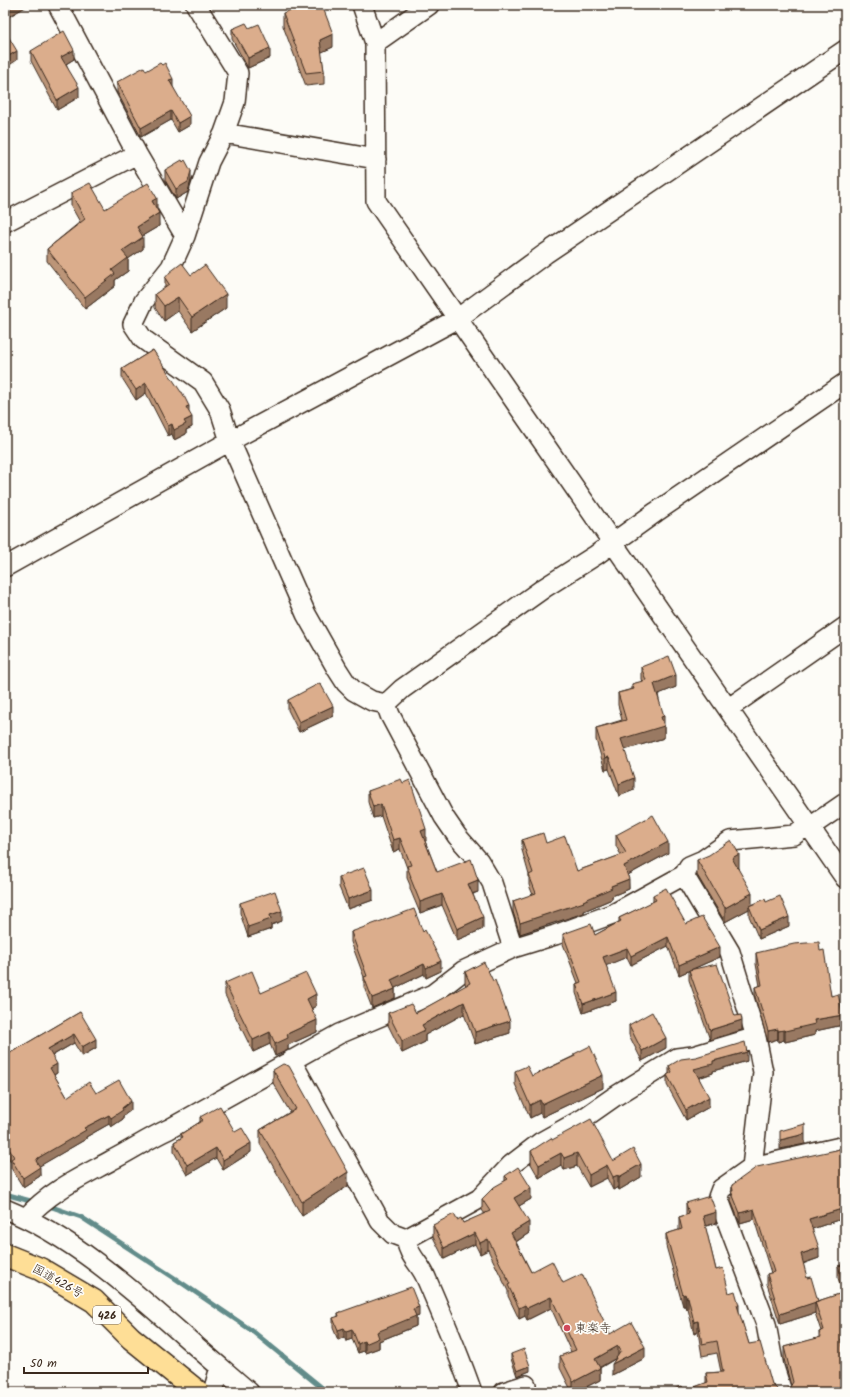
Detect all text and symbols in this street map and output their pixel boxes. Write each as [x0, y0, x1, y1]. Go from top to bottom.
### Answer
street label: 国道426号 [29, 1259, 87, 1303]
road number: 426 [93, 1306, 121, 1324]
place label: 東楽寺 [575, 1319, 611, 1338]
marker: 東楽寺 [562, 1323, 572, 1333]
scale bar [24, 1349, 148, 1375]
text: 50 m [30, 1354, 57, 1373]

